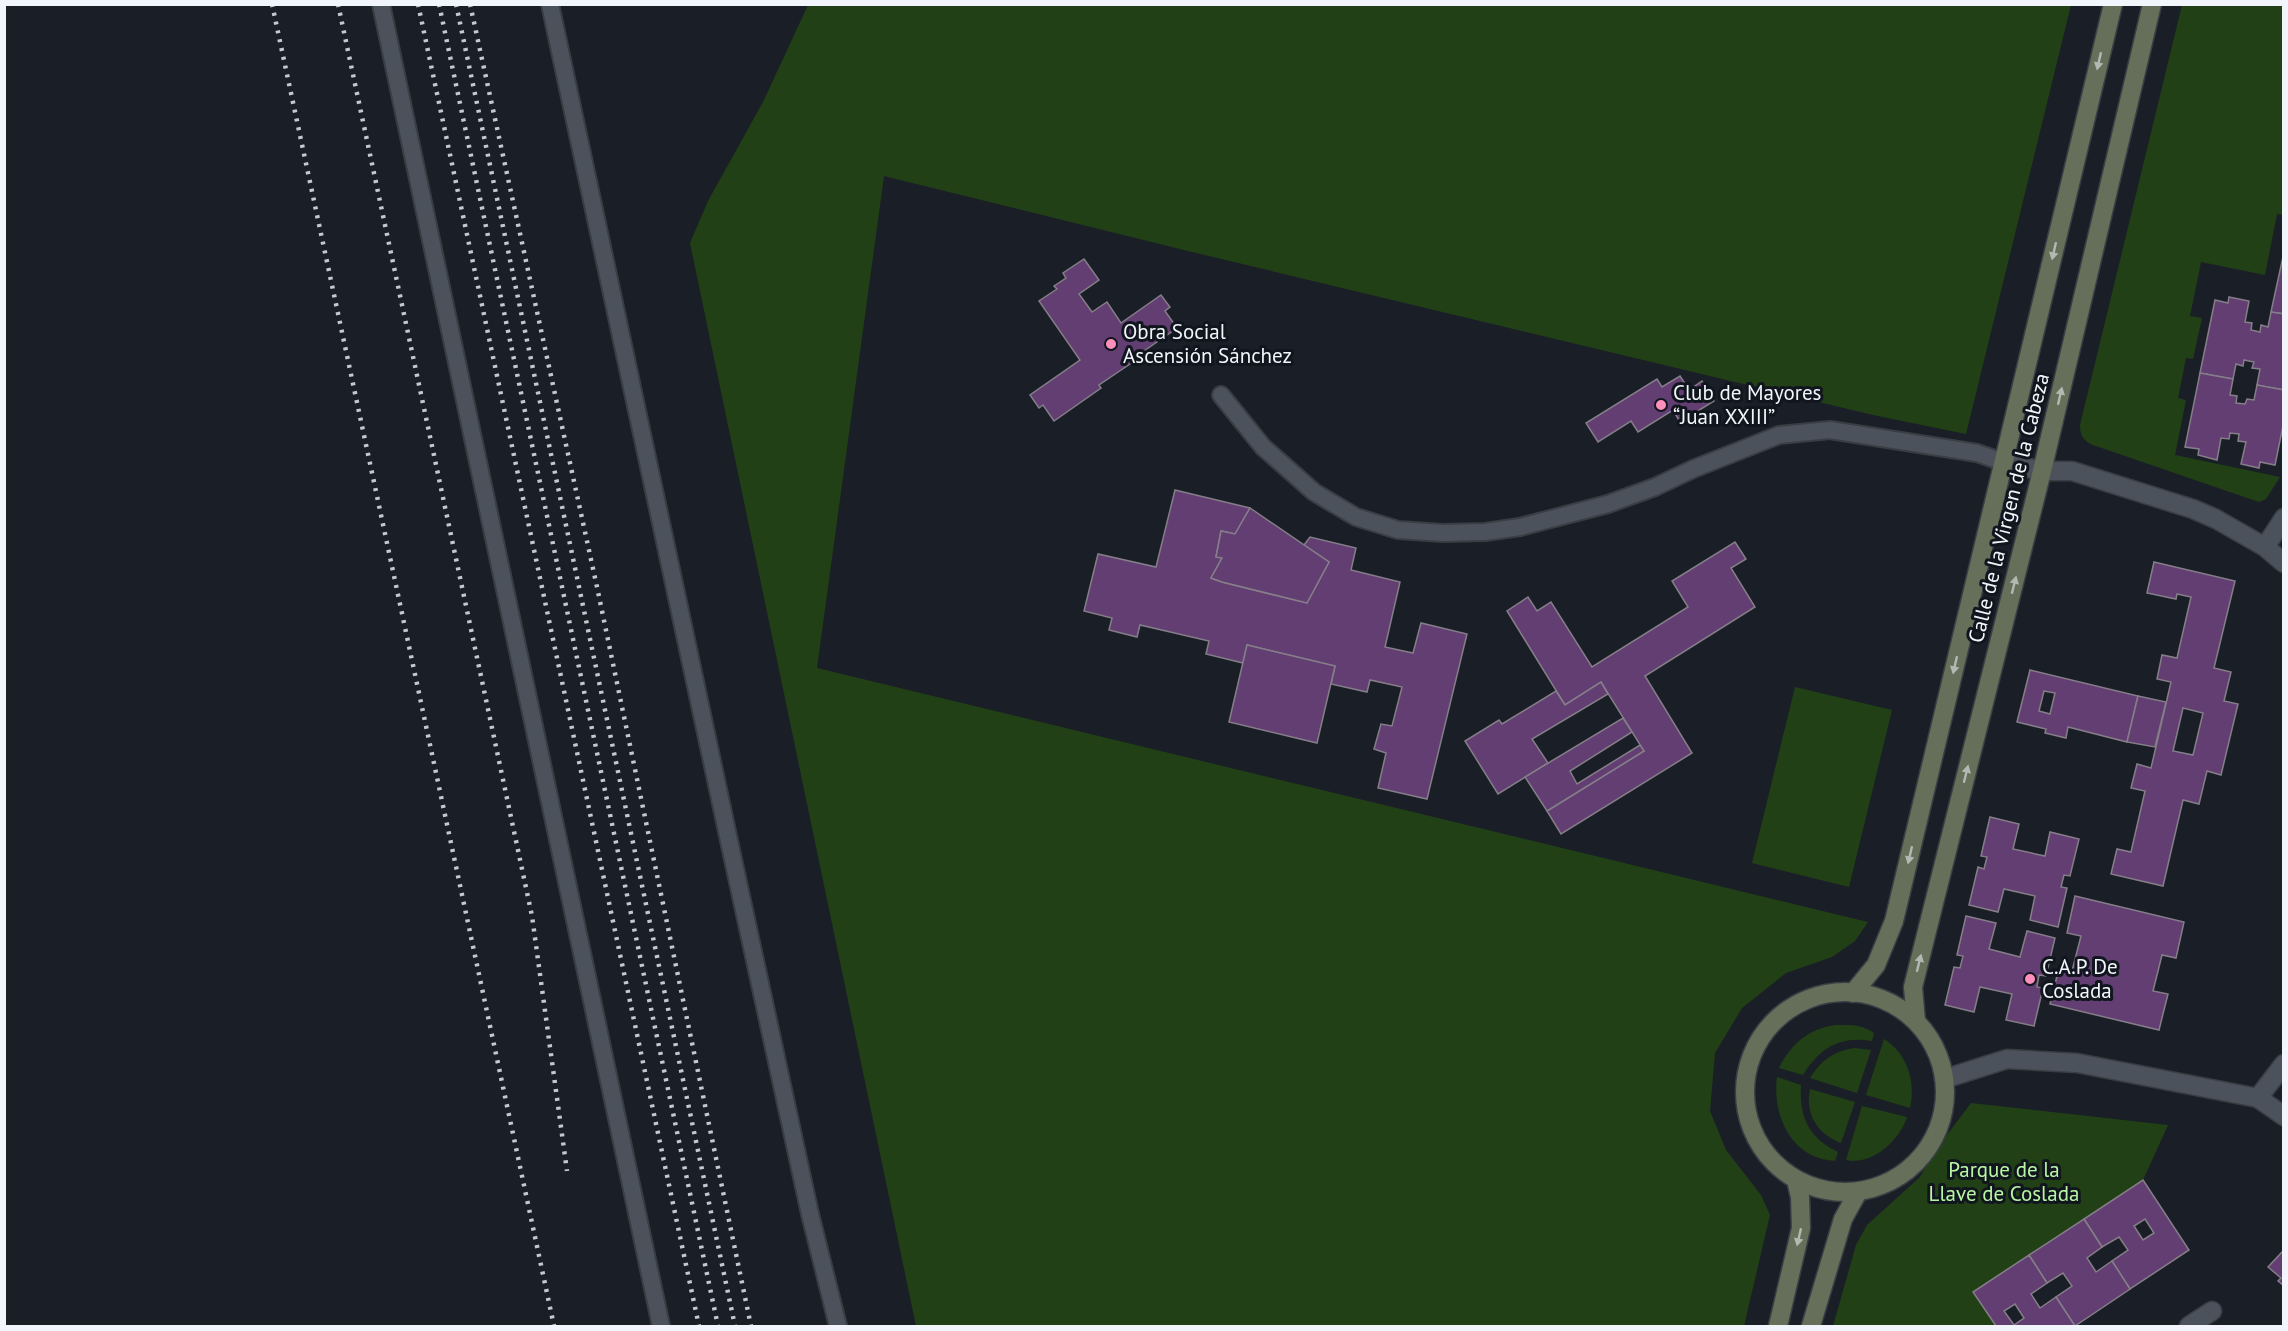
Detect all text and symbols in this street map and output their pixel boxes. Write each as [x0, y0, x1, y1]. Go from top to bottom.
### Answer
one-way arrow [2094, 52, 2104, 71]
one-way arrow [2049, 242, 2058, 261]
place label: Obra Social Ascensión Sánchez [1123, 318, 1292, 369]
marker: Obra Social Ascensión Sánchez [1104, 337, 1118, 351]
street label: Calle de la Virgen de la Cabeza [1962, 370, 2055, 645]
place label: Club de Mayores “Juan XXIII” [1673, 379, 1821, 430]
one-way arrow [2056, 386, 2065, 405]
marker: Club de Mayores “Juan XXIII” [1654, 398, 1668, 412]
one-way arrow [2009, 576, 2019, 594]
one-way arrow [1950, 656, 1960, 675]
one-way arrow [1962, 765, 1972, 783]
one-way arrow [1904, 846, 1914, 864]
place label: C.A.P. De Coslada [2042, 953, 2118, 1004]
one-way arrow [1914, 954, 1924, 972]
marker: C.A.P. De Coslada [2023, 972, 2037, 986]
park label: Parque de la Llave de Coslada [1929, 1156, 2079, 1207]
one-way arrow [1793, 1228, 1803, 1247]

